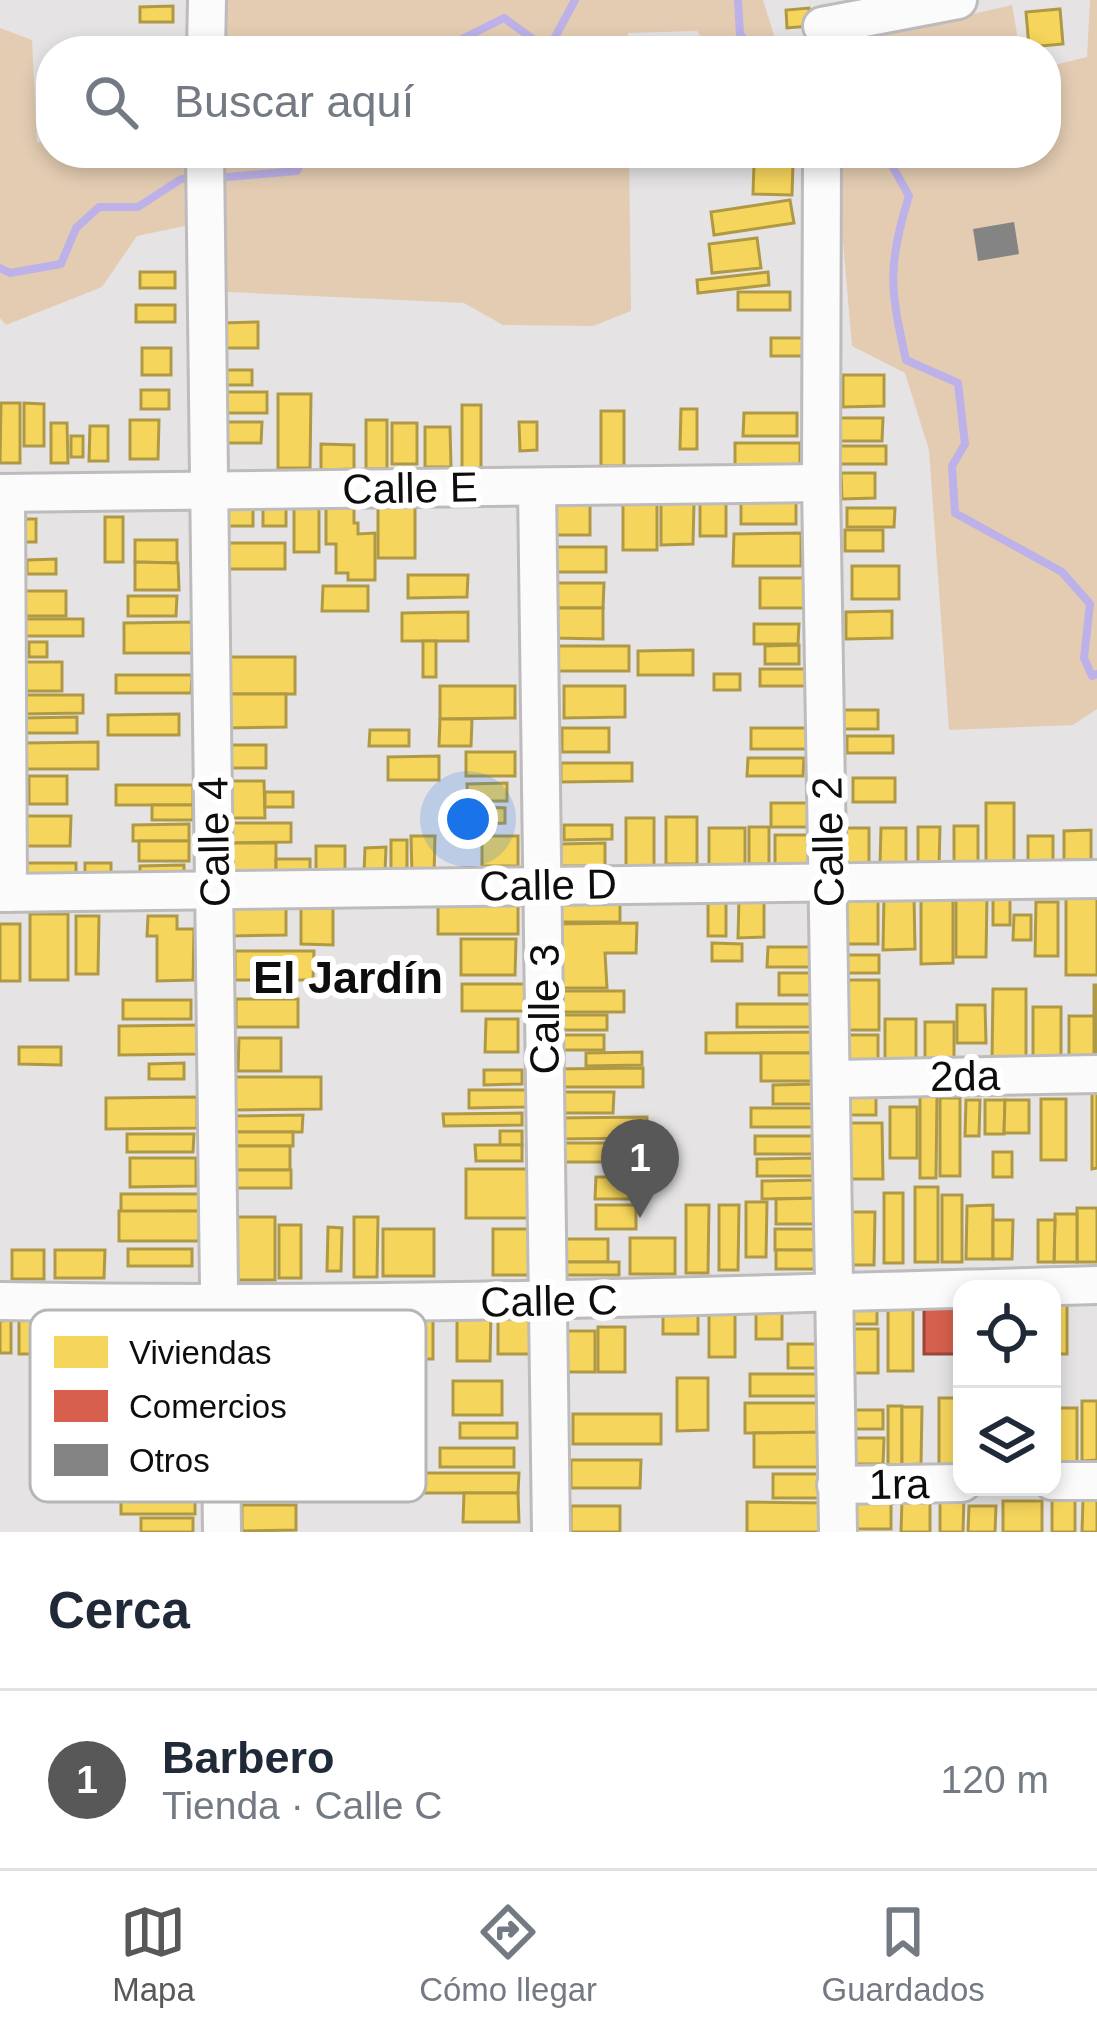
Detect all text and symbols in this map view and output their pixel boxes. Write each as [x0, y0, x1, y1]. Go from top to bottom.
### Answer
search box [36, 36, 1061, 168]
icon: search [78, 69, 144, 135]
text: Buscar aquí [174, 76, 414, 127]
street label: Calle E [342, 463, 478, 513]
street label: Calle 4 [189, 776, 239, 908]
street label: Calle 2 [803, 776, 853, 908]
your location [438, 789, 498, 849]
street label: Calle D [479, 860, 617, 910]
street label: Calle 3 [521, 944, 568, 1074]
district label: El Jardín [253, 952, 443, 1003]
street label: 2da [930, 1052, 1001, 1100]
pin: 1 [601, 1119, 679, 1218]
street label: Calle C [480, 1276, 618, 1326]
map controls [953, 1280, 1061, 1496]
button: locate [953, 1280, 1061, 1388]
legend [30, 1310, 426, 1502]
text: Viviendas [129, 1334, 272, 1371]
text: Comercios [129, 1388, 287, 1425]
button: layers [953, 1388, 1061, 1496]
text: Otros [129, 1442, 210, 1479]
street label: 1ra [868, 1460, 930, 1508]
text: Cerca [48, 1582, 190, 1639]
text: Barbero [162, 1732, 335, 1783]
text: 1 [76, 1758, 98, 1801]
text: 120 m [941, 1758, 1049, 1801]
text: Tienda · Calle C [162, 1784, 442, 1827]
tab: Mapa [112, 1899, 195, 2009]
tab: Cómo llegar [419, 1899, 597, 2009]
tab: Guardados [822, 1899, 985, 2009]

